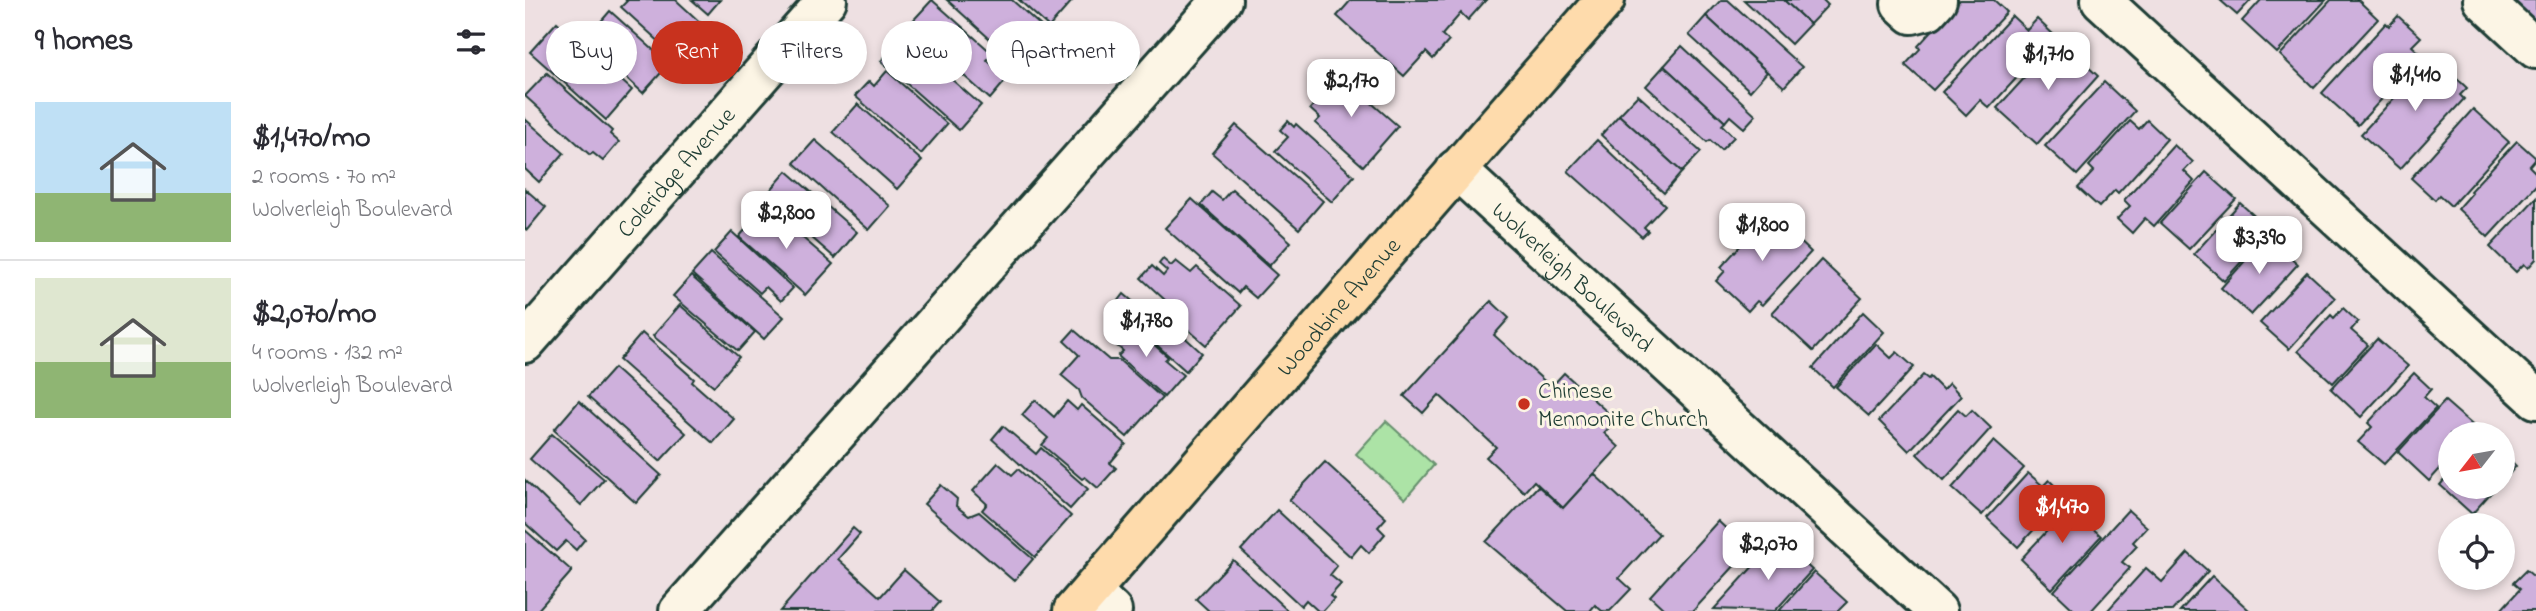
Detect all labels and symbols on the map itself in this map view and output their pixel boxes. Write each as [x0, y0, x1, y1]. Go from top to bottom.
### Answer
pin: $1,710 [1991, 32, 2105, 92]
pin: $1,410 [2358, 54, 2472, 113]
pin: $2,170 [1294, 60, 1408, 119]
street label: Coleridge Avenue [610, 100, 745, 247]
pin: $2,800 [729, 191, 843, 251]
street label: Wolverleigh Boulevard [1482, 195, 1661, 362]
pin: $1,800 [1705, 204, 1819, 263]
pin: $3,390 [2202, 216, 2316, 276]
street label: Woodbine Avenue [1270, 230, 1411, 385]
pin: $1,780 [1089, 300, 1203, 359]
place label: Chinese Mennonite Church [1538, 375, 1708, 438]
marker: Chinese Mennonite Church [1516, 396, 1532, 412]
north arrow [2438, 422, 2515, 499]
pin: $1,470 [2005, 486, 2119, 545]
pin: $2,070 [1711, 522, 1825, 582]

